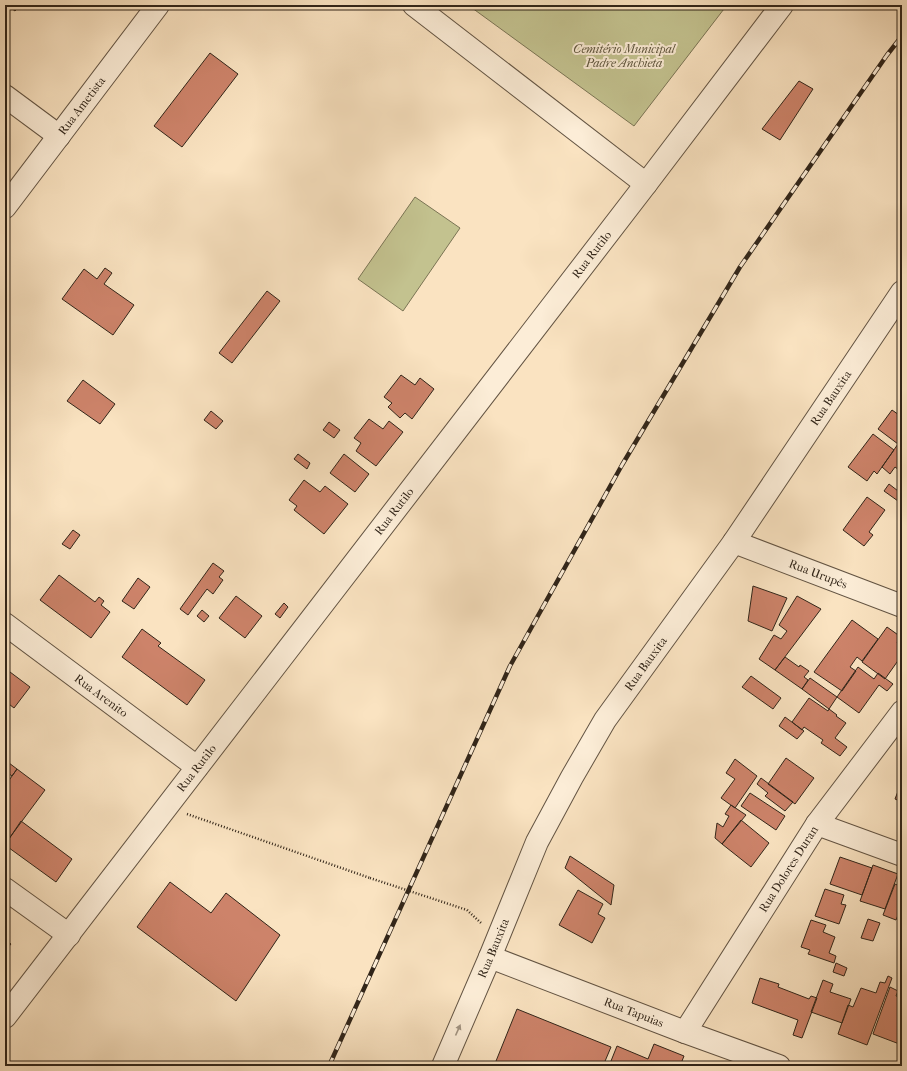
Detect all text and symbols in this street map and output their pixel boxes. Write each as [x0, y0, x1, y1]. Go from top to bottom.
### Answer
park label: Cemitério Municipal Padre Anchieta [573, 42, 677, 70]
street label: Rua Ametista [55, 74, 108, 138]
street label: Rua Rutilo [569, 228, 614, 281]
street label: Rua Bauxita [807, 367, 854, 428]
street label: Rua Rutilo [371, 485, 417, 538]
street label: Rua Urupês [787, 557, 850, 592]
street label: Rua Bauxita [622, 634, 670, 694]
street label: Rua Arenito [72, 671, 131, 720]
street label: Rua Rutilo [174, 742, 219, 795]
street label: Rua Dolores Duran [756, 823, 821, 915]
street label: Rua Bauxita [475, 916, 512, 980]
street label: Rua Tapuias [602, 994, 666, 1030]
one-way arrow [455, 1025, 461, 1036]

